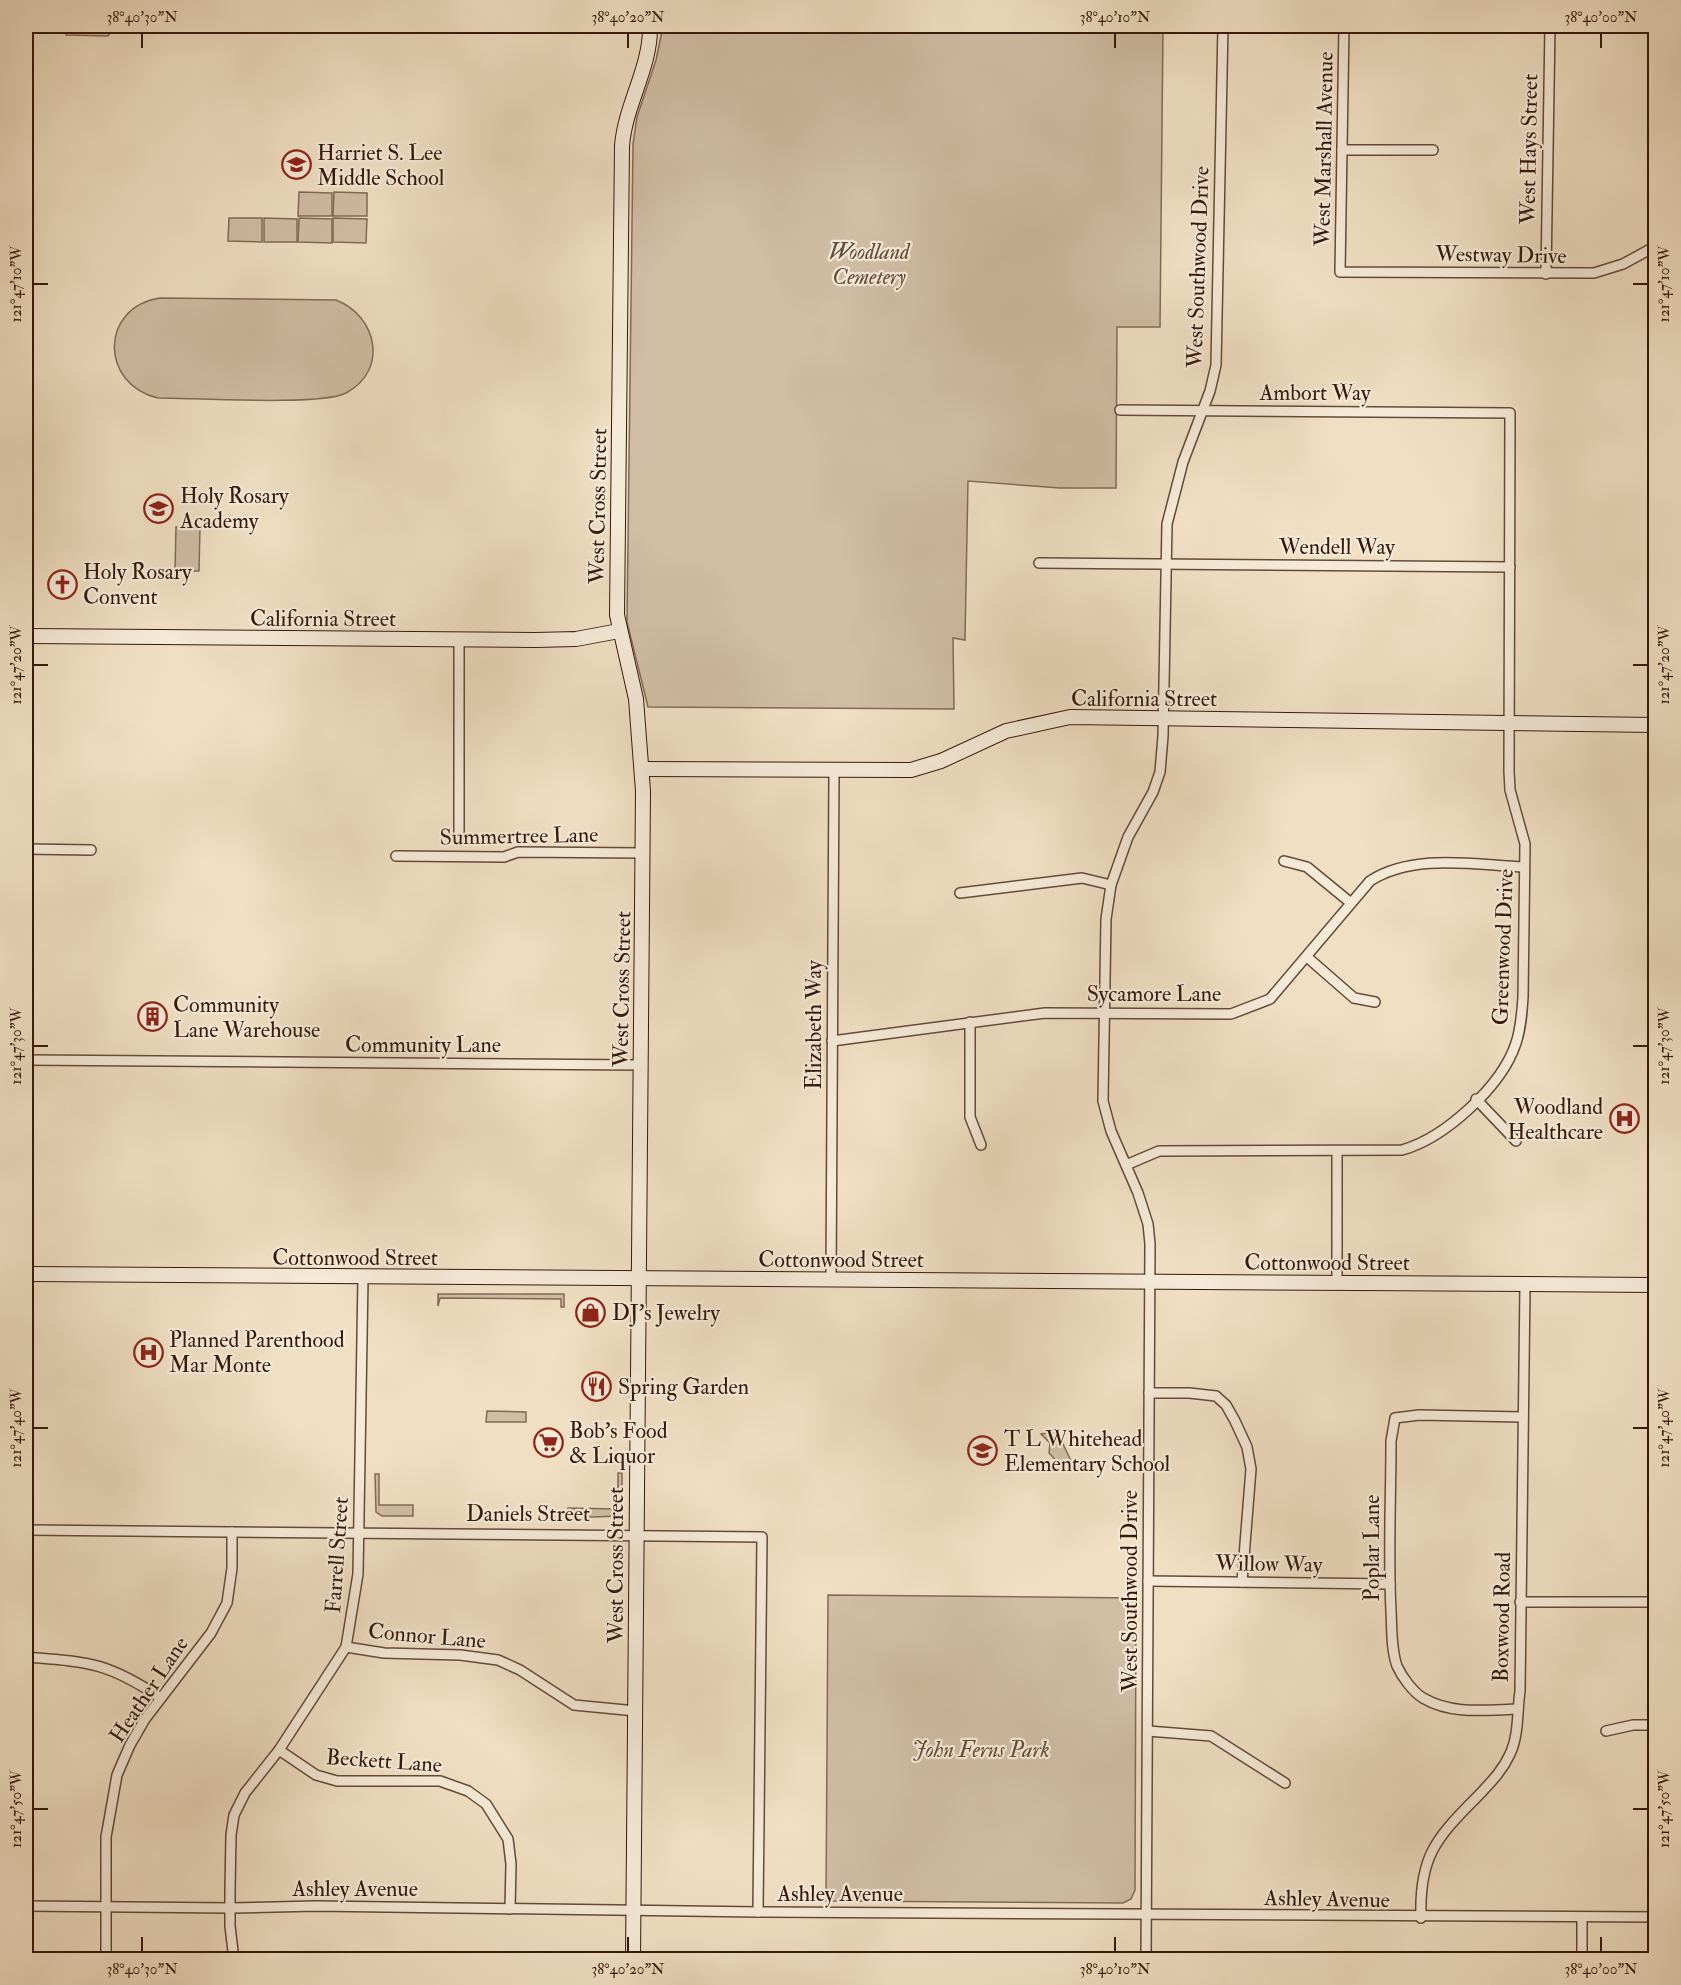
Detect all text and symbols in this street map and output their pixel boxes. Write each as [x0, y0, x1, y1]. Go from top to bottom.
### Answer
text: 38°40'30"N [106, 8, 178, 27]
text: 38°40'20"N [592, 8, 665, 27]
text: 38°40'10"N [1080, 8, 1151, 27]
text: 38°40'00"N [1564, 8, 1638, 27]
street label: West Marshall Avenue [1308, 51, 1340, 248]
street label: West Hays Street [1514, 73, 1544, 226]
place label: Harriet S. Lee Middle School [317, 139, 445, 192]
school or university icon: Harriet S. Lee Middle School [280, 149, 312, 181]
street label: West Southwood Drive [1180, 166, 1216, 369]
park label: Woodland Cemetery [829, 238, 911, 291]
street label: Westway Drive [1434, 240, 1567, 270]
text: 121°47'10"W [7, 245, 26, 322]
text: 121°47'10"W [1655, 245, 1674, 322]
street label: Ambort Way [1258, 379, 1371, 407]
street label: West Cross Street [583, 428, 613, 585]
place label: Holy Rosary Academy [179, 482, 289, 535]
school or university icon: Holy Rosary Academy [143, 492, 175, 524]
street label: Wendell Way [1278, 533, 1395, 561]
place label: Holy Rosary Convent [83, 558, 192, 611]
church icon: Holy Rosary Convent [46, 568, 78, 600]
street label: California Street [250, 605, 396, 633]
text: 121°47'20"W [7, 625, 26, 705]
text: 121°47'20"W [1655, 625, 1674, 705]
street label: California Street [1071, 685, 1217, 713]
street label: Summertree Lane [439, 821, 599, 851]
street label: Greenwood Drive [1486, 868, 1520, 1026]
street label: West Cross Street [607, 911, 637, 1068]
street label: Elizabeth Way [800, 960, 828, 1090]
street label: Sycamore Lane [1087, 980, 1221, 1008]
place label: Community Lane Warehouse [173, 991, 320, 1044]
building icon: Community Lane Warehouse [136, 1001, 168, 1033]
text: 121°47'30"W [7, 1007, 26, 1085]
text: 121°47'30"W [1655, 1007, 1674, 1085]
street label: Community Lane [345, 1031, 501, 1059]
place label: Woodland Healthcare [1508, 1093, 1603, 1146]
hospital icon: Woodland Healthcare [1608, 1103, 1640, 1135]
street label: Cottonwood Street [272, 1244, 438, 1272]
street label: Cottonwood Street [758, 1246, 924, 1274]
street label: Cottonwood Street [1244, 1249, 1410, 1277]
shop icon: DJ's Jewelry [575, 1296, 607, 1328]
place label: DJ's Jewelry [612, 1299, 720, 1327]
place label: Planned Parenthood Mar Monte [169, 1326, 345, 1379]
hospital icon: Planned Parenthood Mar Monte [132, 1336, 164, 1368]
restaurant icon: Spring Garden [581, 1370, 613, 1402]
place label: Spring Garden [618, 1373, 749, 1402]
text: 121°47'40"W [7, 1387, 26, 1468]
text: 121°47'40"W [1655, 1387, 1674, 1468]
place label: Bob's Food & Liquor [569, 1417, 668, 1470]
place label: T L Whitehead Elementary School [1004, 1425, 1170, 1478]
supermarket icon: Bob's Food & Liquor [532, 1427, 564, 1459]
school or university icon: T L Whitehead Elementary School [967, 1435, 999, 1467]
street label: West Cross Street [602, 1487, 630, 1644]
street label: West Southwood Drive [1116, 1490, 1144, 1693]
street label: Poplar Lane [1358, 1495, 1387, 1601]
street label: Farrell Street [319, 1496, 355, 1614]
street label: Daniels Street [466, 1500, 590, 1528]
street label: Willow Way [1214, 1549, 1323, 1579]
street label: Boxwood Road [1487, 1551, 1517, 1683]
street label: Connor Lane [367, 1617, 487, 1655]
street label: Heather Lane [103, 1631, 195, 1748]
park label: John Ferns Park [912, 1736, 1050, 1764]
street label: Beckett Lane [325, 1743, 443, 1779]
text: 121°47'50"W [7, 1769, 26, 1848]
text: 121°47'50"W [1655, 1769, 1674, 1848]
street label: Ashley Avenue [291, 1875, 418, 1903]
street label: Ashley Avenue [776, 1880, 903, 1908]
street label: Ashley Avenue [1263, 1884, 1390, 1914]
text: 38°40'30"N [106, 1960, 178, 1979]
text: 38°40'20"N [592, 1960, 665, 1979]
text: 38°40'10"N [1080, 1960, 1151, 1979]
text: 38°40'00"N [1564, 1960, 1638, 1979]

